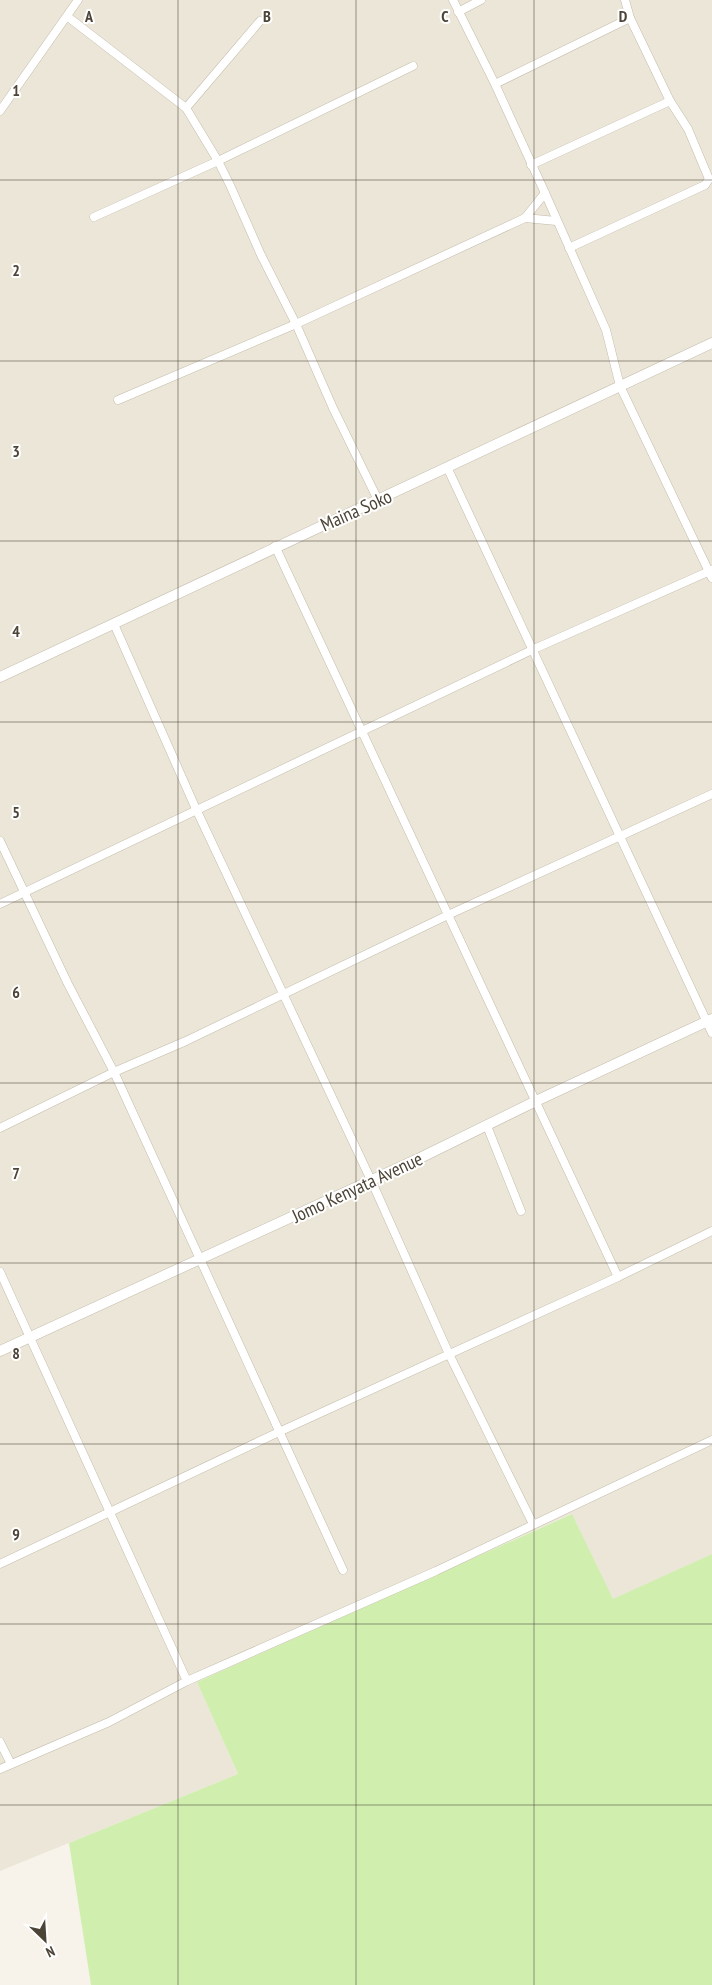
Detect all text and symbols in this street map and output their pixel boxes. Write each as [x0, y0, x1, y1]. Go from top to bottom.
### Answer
text: A [84, 6, 94, 26]
text: B [263, 6, 271, 26]
text: C [441, 6, 449, 26]
text: D [619, 6, 628, 26]
text: 1 [12, 80, 20, 100]
text: 2 [12, 260, 20, 280]
text: 3 [12, 441, 20, 461]
street label: Maina Soko [317, 484, 395, 536]
text: 4 [12, 621, 20, 641]
text: 5 [12, 802, 20, 822]
text: 6 [12, 982, 20, 1002]
street label: Jomo Kenyata Avenue [287, 1146, 426, 1228]
text: 7 [12, 1163, 20, 1183]
text: 8 [12, 1343, 20, 1363]
text: 9 [12, 1524, 20, 1544]
north arrow [20, 1915, 70, 1965]
text: N [43, 1942, 58, 1962]

